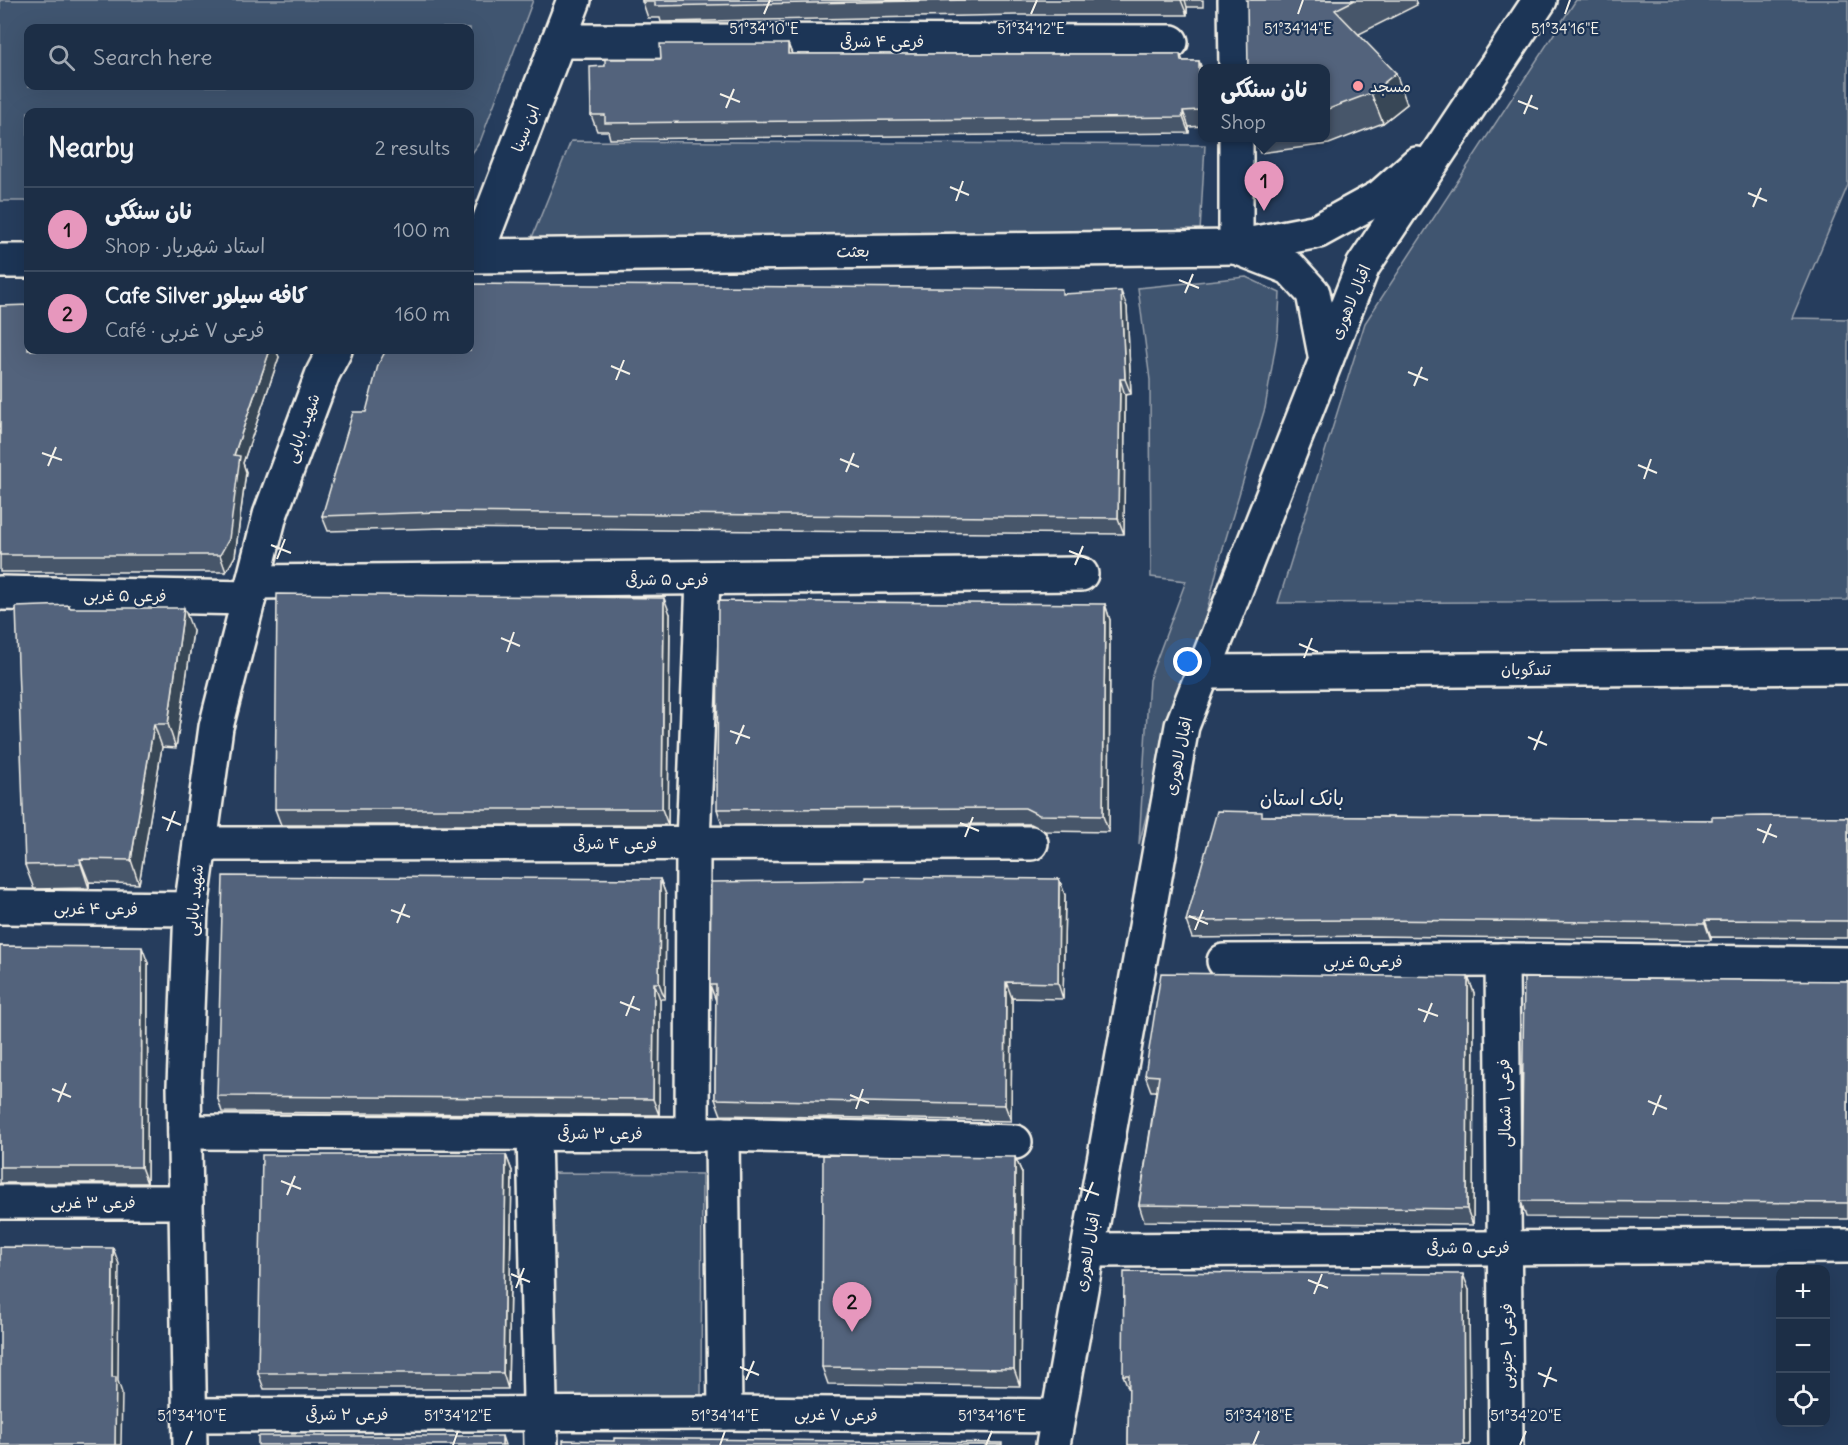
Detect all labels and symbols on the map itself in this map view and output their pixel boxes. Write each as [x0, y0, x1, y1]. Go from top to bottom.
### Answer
text: 51°34'10"E [729, 19, 799, 38]
text: 51°34'12"E [997, 19, 1065, 38]
text: 51°34'14"E [1264, 19, 1332, 38]
text: 51°34'16"E [1531, 19, 1599, 38]
street label: فرعی ۴ شرقی [840, 31, 924, 52]
place label: مسجد [1370, 76, 1411, 96]
marker: مسجد [1351, 79, 1365, 93]
street label: ابن سینا [507, 101, 543, 155]
pin: 1 [1244, 162, 1284, 211]
street label: بعثت [836, 241, 870, 261]
street label: اقبال لاهوری [1325, 261, 1376, 343]
street label: شهید بابایی [280, 391, 325, 466]
street label: فرعی ۵ شرقی [625, 569, 709, 590]
street label: فرعی ۵ غربی [83, 584, 167, 607]
your location [1173, 647, 1202, 676]
street label: تندگویان [1501, 659, 1551, 680]
street label: اقبال لاهوری [1160, 715, 1197, 797]
district label: بانک استان [1260, 785, 1344, 810]
street label: فرعی ۴ شرقی [573, 833, 657, 854]
street label: شهید بابایی [181, 863, 208, 937]
street label: فرعی ۴ غربی [54, 897, 138, 920]
street label: فرعی۵ غربی [1323, 951, 1403, 972]
street label: فرعی ۱ شمالی [1493, 1058, 1516, 1148]
street label: فرعی ۳ شرقی [557, 1123, 643, 1144]
street label: فرعی ۳ غربی [50, 1192, 136, 1213]
street label: اقبال لاهوری [1070, 1211, 1105, 1293]
street label: فرعی ۵ شرقی [1426, 1237, 1510, 1258]
pin: 2 [832, 1282, 872, 1332]
street label: فرعی ۱ جنوبی [1496, 1303, 1517, 1389]
street label: فرعی ۷ غربی [794, 1403, 878, 1426]
street label: فرعی ۲ شرقی [306, 1404, 388, 1425]
text: 51°34'10"E [157, 1406, 227, 1425]
text: 51°34'12"E [424, 1406, 492, 1425]
text: 51°34'14"E [691, 1406, 759, 1425]
text: 51°34'16"E [958, 1406, 1026, 1425]
text: 51°34'18"E [1225, 1406, 1293, 1425]
text: 51°34'20"E [1490, 1406, 1562, 1425]

